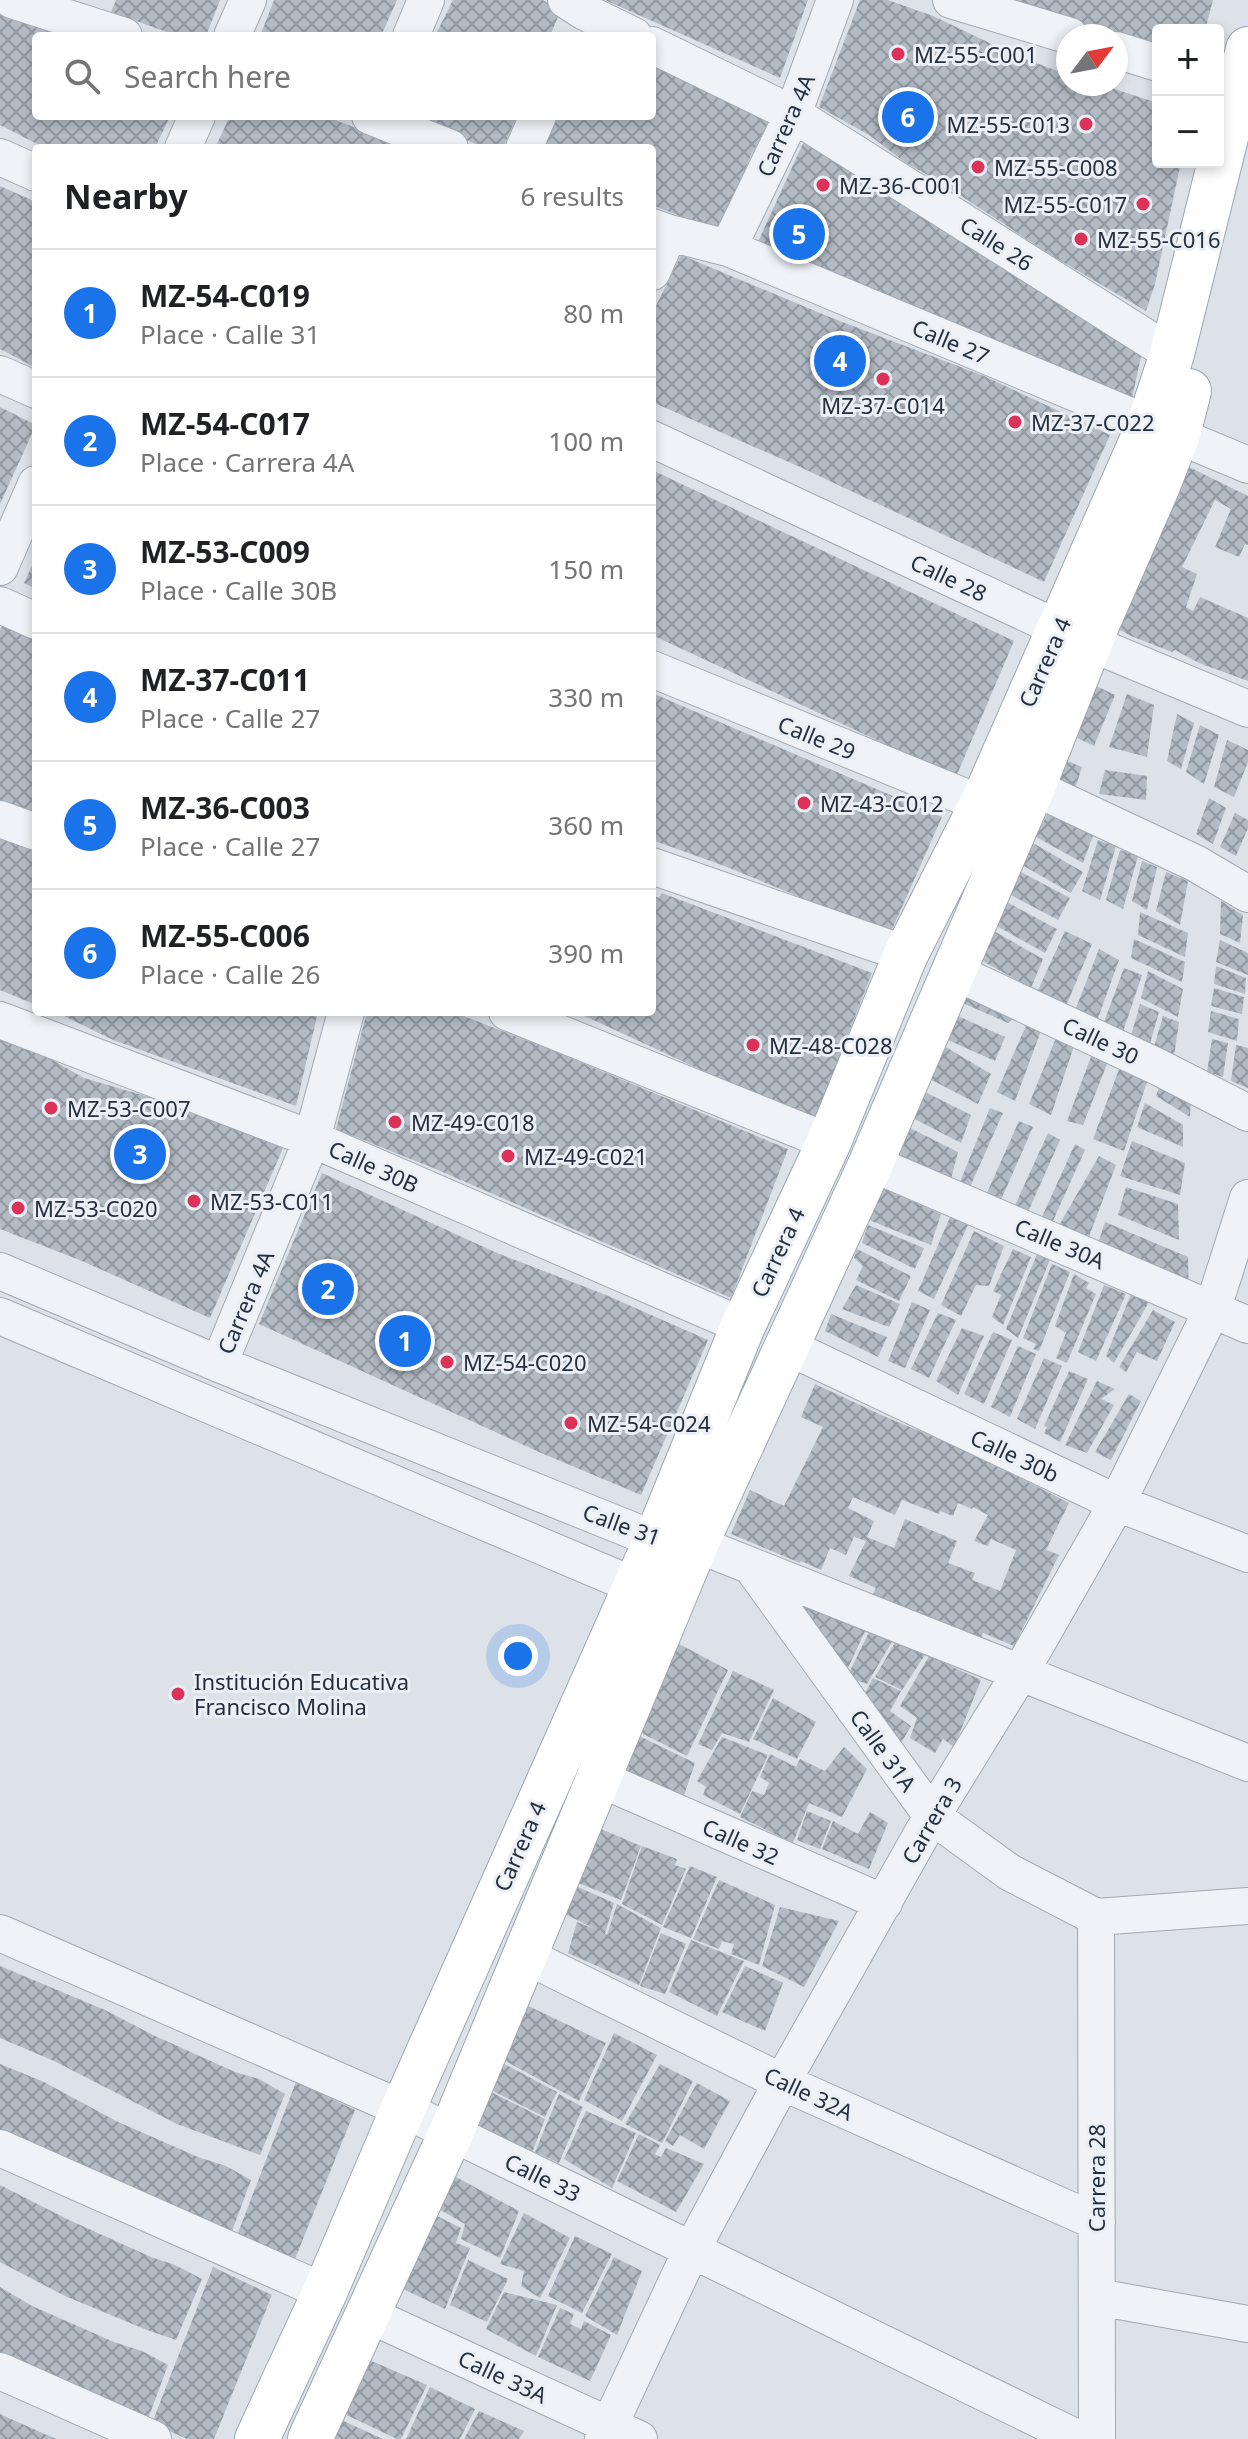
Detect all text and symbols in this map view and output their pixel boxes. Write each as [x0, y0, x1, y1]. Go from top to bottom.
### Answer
north arrow [1056, 24, 1128, 96]
map controls [1152, 24, 1224, 168]
button: + [1152, 24, 1224, 96]
search box [32, 32, 656, 120]
place label: MZ-55-C001 [914, 39, 1038, 69]
marker: MZ-55-C001 [889, 45, 907, 63]
icon: search [60, 54, 104, 98]
text: Search here [124, 56, 291, 97]
street label: Carrera 4A [749, 68, 821, 181]
pin: 6 [882, 87, 934, 147]
button: − [1152, 96, 1224, 168]
place label: MZ-55-C013 [946, 109, 1070, 139]
marker: MZ-55-C013 [1077, 115, 1095, 133]
place label: MZ-55-C008 [994, 152, 1118, 182]
marker: MZ-55-C008 [969, 158, 987, 176]
place label: MZ-36-C001 [839, 170, 963, 200]
text: Nearby [64, 173, 188, 219]
marker: MZ-36-C001 [814, 176, 832, 194]
text: 6 results [520, 178, 624, 214]
place label: MZ-55-C017 [1003, 189, 1127, 219]
marker: MZ-55-C017 [1134, 195, 1152, 213]
pin: 5 [773, 204, 825, 264]
street label: Calle 26 [955, 209, 1039, 277]
place label: MZ-55-C016 [1097, 224, 1221, 254]
marker: MZ-55-C016 [1072, 230, 1090, 248]
text: MZ-54-C019 [140, 275, 310, 316]
text: 1 [83, 295, 97, 331]
text: 80 m [563, 295, 624, 331]
street label: Calle 27 [908, 311, 994, 371]
text: Place · Calle 31 [140, 316, 320, 352]
pin: 4 [814, 331, 866, 391]
marker: MZ-37-C014 [874, 370, 892, 388]
place label: MZ-37-C014 [821, 390, 945, 420]
text: MZ-54-C017 [140, 403, 310, 444]
place label: MZ-37-C022 [1031, 407, 1155, 437]
marker: MZ-37-C022 [1006, 413, 1024, 431]
text: 2 [83, 423, 97, 459]
text: 100 m [548, 423, 624, 459]
text: Place · Carrera 4A [140, 444, 354, 480]
text: MZ-53-C009 [140, 531, 310, 572]
street label: Calle 28 [906, 546, 992, 608]
text: 3 [83, 551, 97, 587]
text: 150 m [548, 551, 624, 587]
text: Place · Calle 30B [140, 572, 337, 608]
street label: Carrera 4 [1011, 612, 1077, 712]
text: MZ-37-C011 [140, 659, 310, 700]
text: 4 [83, 679, 97, 715]
text: 330 m [548, 679, 624, 715]
text: Place · Calle 27 [140, 700, 320, 736]
street label: Calle 29 [774, 708, 860, 766]
text: MZ-36-C003 [140, 787, 310, 828]
place label: MZ-43-C012 [820, 788, 944, 818]
marker: MZ-43-C012 [795, 794, 813, 812]
text: 5 [83, 807, 97, 843]
text: 360 m [548, 807, 624, 843]
text: Place · Calle 27 [140, 828, 320, 864]
text: MZ-55-C006 [140, 915, 310, 956]
text: 6 [83, 935, 97, 971]
text: 390 m [548, 935, 624, 971]
text: Place · Calle 26 [140, 956, 320, 992]
street label: Calle 30 [1058, 1009, 1144, 1071]
place label: MZ-48-C028 [769, 1030, 893, 1060]
marker: MZ-48-C028 [744, 1036, 762, 1054]
place label: MZ-53-C007 [67, 1093, 191, 1123]
marker: MZ-53-C007 [42, 1099, 60, 1117]
place label: MZ-49-C018 [411, 1107, 535, 1137]
marker: MZ-49-C018 [386, 1113, 404, 1131]
pin: 3 [114, 1124, 166, 1184]
street label: Calle 30B [324, 1133, 424, 1199]
place label: MZ-49-C021 [524, 1141, 648, 1171]
marker: MZ-49-C021 [499, 1147, 517, 1165]
place label: MZ-53-C011 [210, 1186, 334, 1216]
marker: MZ-53-C011 [185, 1192, 203, 1210]
place label: MZ-53-C020 [34, 1193, 158, 1223]
marker: MZ-53-C020 [9, 1199, 27, 1217]
street label: Carrera 4 [743, 1202, 811, 1302]
street label: Calle 30A [1010, 1211, 1110, 1276]
street label: Carrera 4A [210, 1245, 281, 1358]
pin: 2 [302, 1259, 354, 1319]
pin: 1 [379, 1311, 431, 1371]
place label: MZ-54-C020 [463, 1347, 587, 1377]
marker: MZ-54-C020 [438, 1353, 456, 1371]
place label: MZ-54-C024 [587, 1408, 711, 1438]
marker: MZ-54-C024 [562, 1414, 580, 1432]
street label: Calle 30b [966, 1421, 1064, 1489]
street label: Calle 31 [579, 1496, 665, 1552]
your location [498, 1636, 538, 1676]
place label: Institución Educativa Francisco Molina [194, 1666, 409, 1721]
marker: Institución Educativa Francisco Molina [169, 1685, 187, 1703]
street label: Calle 31A [844, 1703, 925, 1798]
street label: Carrera 3 [894, 1771, 968, 1869]
street label: Carrera 4 [486, 1796, 552, 1896]
street label: Calle 32 [698, 1811, 784, 1871]
street label: Calle 32A [760, 2059, 859, 2127]
street label: Carrera 28 [1081, 2124, 1111, 2232]
street label: Calle 33 [500, 2146, 586, 2208]
street label: Calle 33A [454, 2342, 553, 2410]

